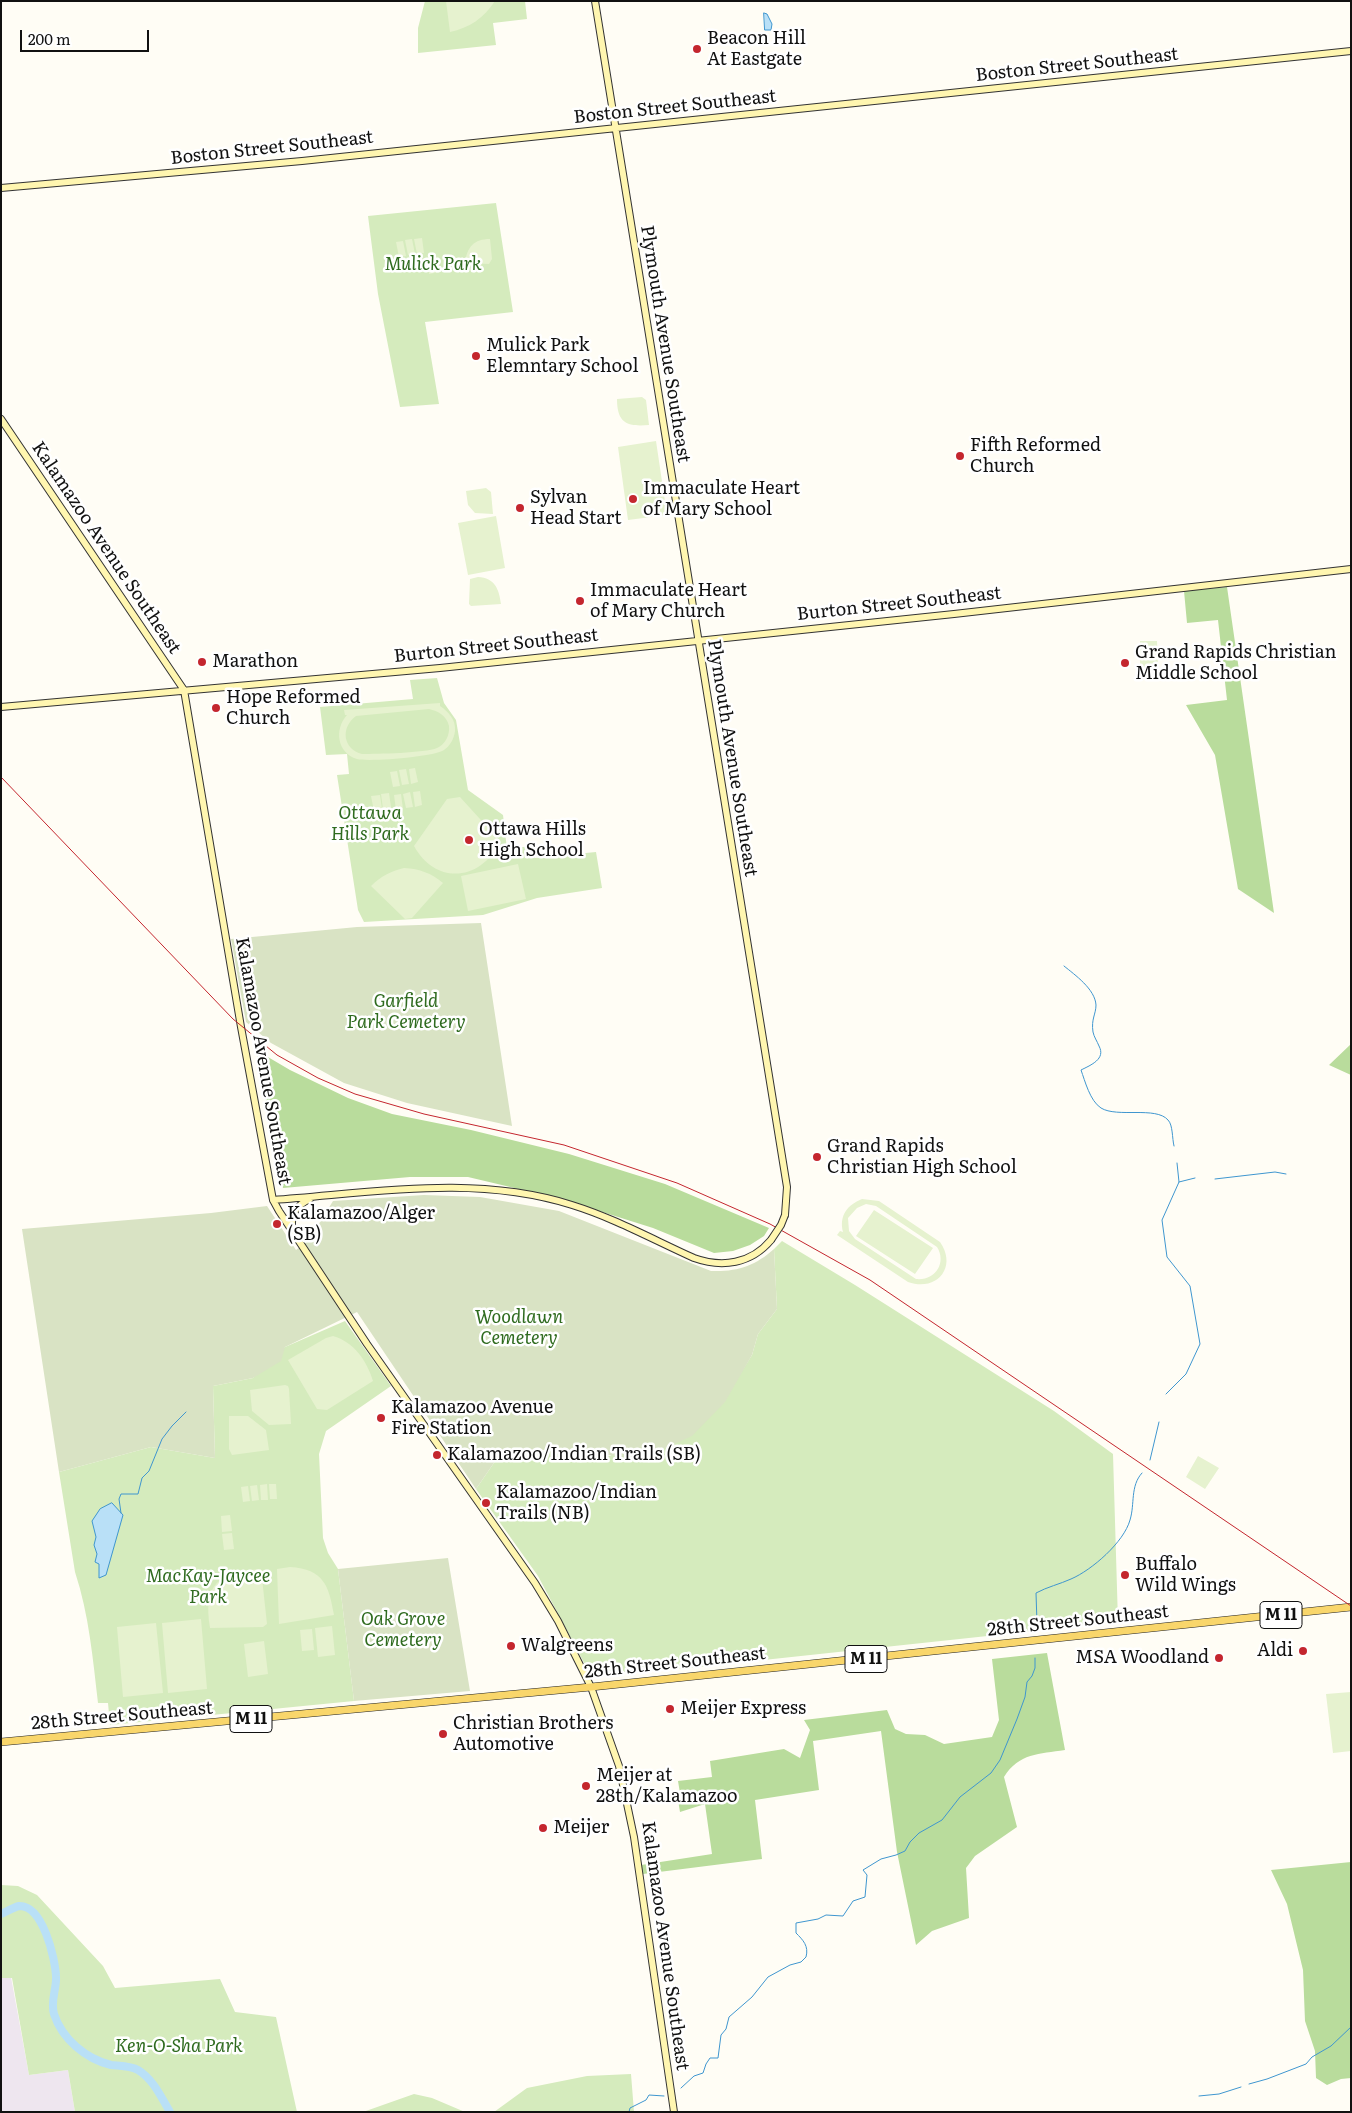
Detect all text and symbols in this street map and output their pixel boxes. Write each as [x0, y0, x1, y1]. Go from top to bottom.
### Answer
scale bar [22, 20, 151, 52]
text: 200 m [28, 27, 71, 50]
place label: Beacon Hill At Eastgate [707, 28, 806, 70]
marker: Beacon Hill At Eastgate [691, 43, 703, 55]
street label: Boston Street Southeast [975, 44, 1179, 86]
street label: Boston Street Southeast [573, 86, 777, 128]
street label: Boston Street Southeast [170, 127, 374, 169]
street label: Plymouth Avenue Southeast [636, 224, 694, 464]
park label: Mulick Park [384, 254, 482, 276]
place label: Mulick Park Elemntary School [486, 335, 638, 378]
marker: Mulick Park Elemntary School [470, 350, 482, 362]
place label: Fifth Reformed Church [970, 435, 1101, 478]
street label: Kalamazoo Avenue Southeast [27, 438, 185, 658]
marker: Fifth Reformed Church [954, 450, 966, 462]
place label: Immaculate Heart of Mary School [643, 478, 800, 520]
place label: Sylvan Head Start [530, 487, 621, 530]
marker: Immaculate Heart of Mary School [627, 493, 639, 505]
marker: Sylvan Head Start [514, 502, 526, 514]
place label: Immaculate Heart of Mary Church [590, 580, 747, 622]
street label: Burton Street Southeast [796, 583, 1002, 625]
marker: Immaculate Heart of Mary Church [574, 595, 586, 607]
street label: Burton Street Southeast [393, 625, 599, 667]
street label: Plymouth Avenue Southeast [703, 638, 761, 878]
place label: Grand Rapids Christian Middle School [1135, 642, 1336, 684]
place label: Marathon [212, 651, 298, 673]
marker: Marathon [196, 656, 208, 668]
marker: Grand Rapids Christian Middle School [1119, 657, 1131, 669]
place label: Hope Reformed Church [226, 687, 361, 730]
marker: Hope Reformed Church [210, 702, 222, 714]
park label: Ottawa Hills Park [331, 803, 409, 846]
place label: Ottawa Hills High School [479, 819, 586, 862]
marker: Ottawa Hills High School [463, 834, 475, 846]
street label: Kalamazoo Avenue Southeast [231, 935, 295, 1187]
park label: Garfield Park Cemetery [346, 991, 466, 1034]
place label: Grand Rapids Christian High School [827, 1136, 1017, 1178]
marker: Grand Rapids Christian High School [811, 1151, 823, 1163]
place label: Kalamazoo/Alger (SB) [287, 1203, 435, 1246]
marker: Kalamazoo/Alger (SB) [271, 1218, 283, 1230]
park label: Woodlawn Cemetery [475, 1307, 563, 1350]
place label: Kalamazoo Avenue Fire Station [391, 1397, 553, 1440]
marker: Kalamazoo Avenue Fire Station [375, 1412, 387, 1424]
place label: Kalamazoo/Indian Trails (SB) [447, 1444, 701, 1466]
marker: Kalamazoo/Indian Trails (SB) [431, 1449, 443, 1461]
place label: Kalamazoo/Indian Trails (NB) [496, 1482, 657, 1525]
marker: Kalamazoo/Indian Trails (NB) [480, 1497, 492, 1509]
place label: Buffalo Wild Wings [1135, 1554, 1236, 1596]
park label: MacKay-Jaycee Park [146, 1566, 270, 1608]
marker: Buffalo Wild Wings [1119, 1569, 1131, 1581]
street label: 28th Street Southeast [986, 1601, 1170, 1641]
road number: M 11 [1260, 1602, 1302, 1628]
park label: Oak Grove Cemetery [361, 1609, 445, 1652]
place label: Walgreens [521, 1635, 613, 1657]
marker: Walgreens [505, 1640, 517, 1652]
place label: Aldi [1257, 1640, 1293, 1662]
street label: 28th Street Southeast [583, 1643, 767, 1683]
marker: Aldi [1297, 1645, 1309, 1657]
road number: M 11 [845, 1646, 887, 1672]
place label: MSA Woodland [1075, 1647, 1209, 1669]
marker: MSA Woodland [1213, 1652, 1225, 1664]
street label: 28th Street Southeast [30, 1697, 214, 1735]
place label: Meijer Express [680, 1698, 806, 1720]
marker: Meijer Express [664, 1703, 676, 1715]
road number: M 11 [230, 1706, 272, 1732]
place label: Christian Brothers Automotive [453, 1713, 613, 1756]
marker: Christian Brothers Automotive [437, 1728, 449, 1740]
place label: Meijer at 28th/Kalamazoo [596, 1765, 737, 1808]
marker: Meijer at 28th/Kalamazoo [580, 1780, 592, 1792]
place label: Meijer [553, 1817, 609, 1839]
street label: Kalamazoo Avenue Southeast [637, 1820, 693, 2072]
marker: Meijer [537, 1822, 549, 1834]
park label: Ken-O-Sha Park [115, 2036, 243, 2058]

